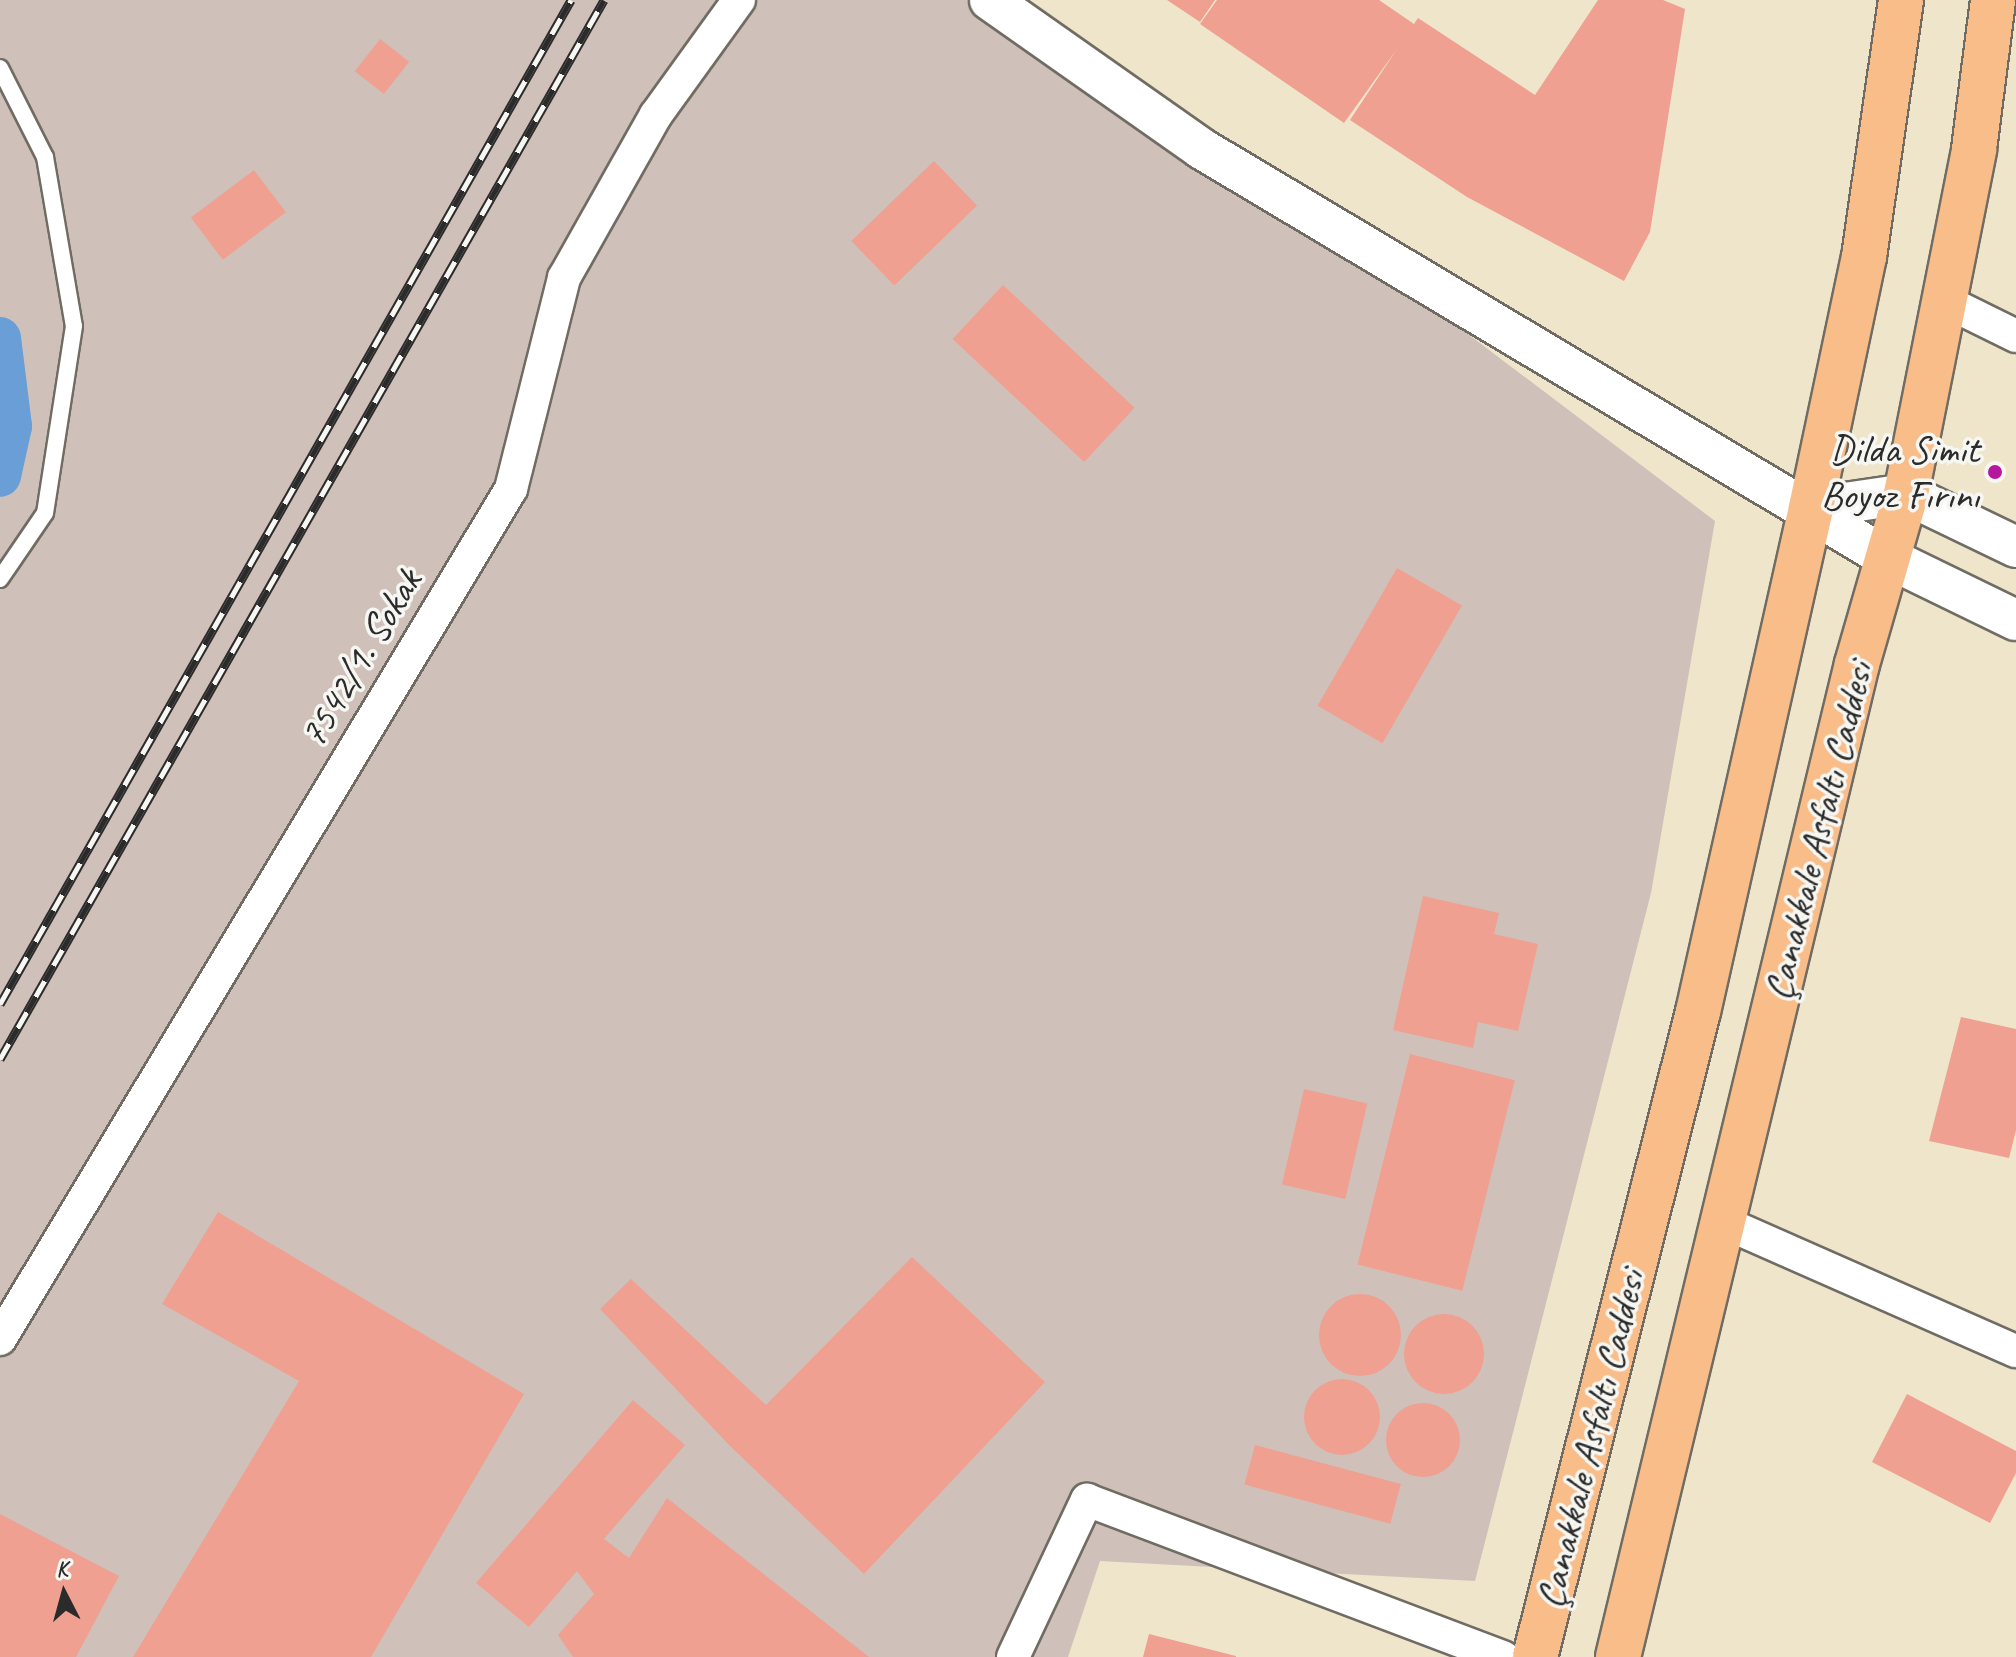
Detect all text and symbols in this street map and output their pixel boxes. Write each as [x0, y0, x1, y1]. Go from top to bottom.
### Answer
place label: Dilda Simit Boyoz Fırını [1821, 425, 1979, 519]
marker: Dilda Simit Boyoz Fırını [1986, 463, 2004, 481]
street label: 7542/1. Sokak [288, 560, 432, 756]
street label: Çanakkale Asfaltı Caddesi [1753, 657, 1883, 1005]
street label: Çanakkale Asfaltı Caddesi [1525, 1265, 1655, 1613]
north arrow [24, 1553, 104, 1633]
text: K [54, 1555, 69, 1584]

